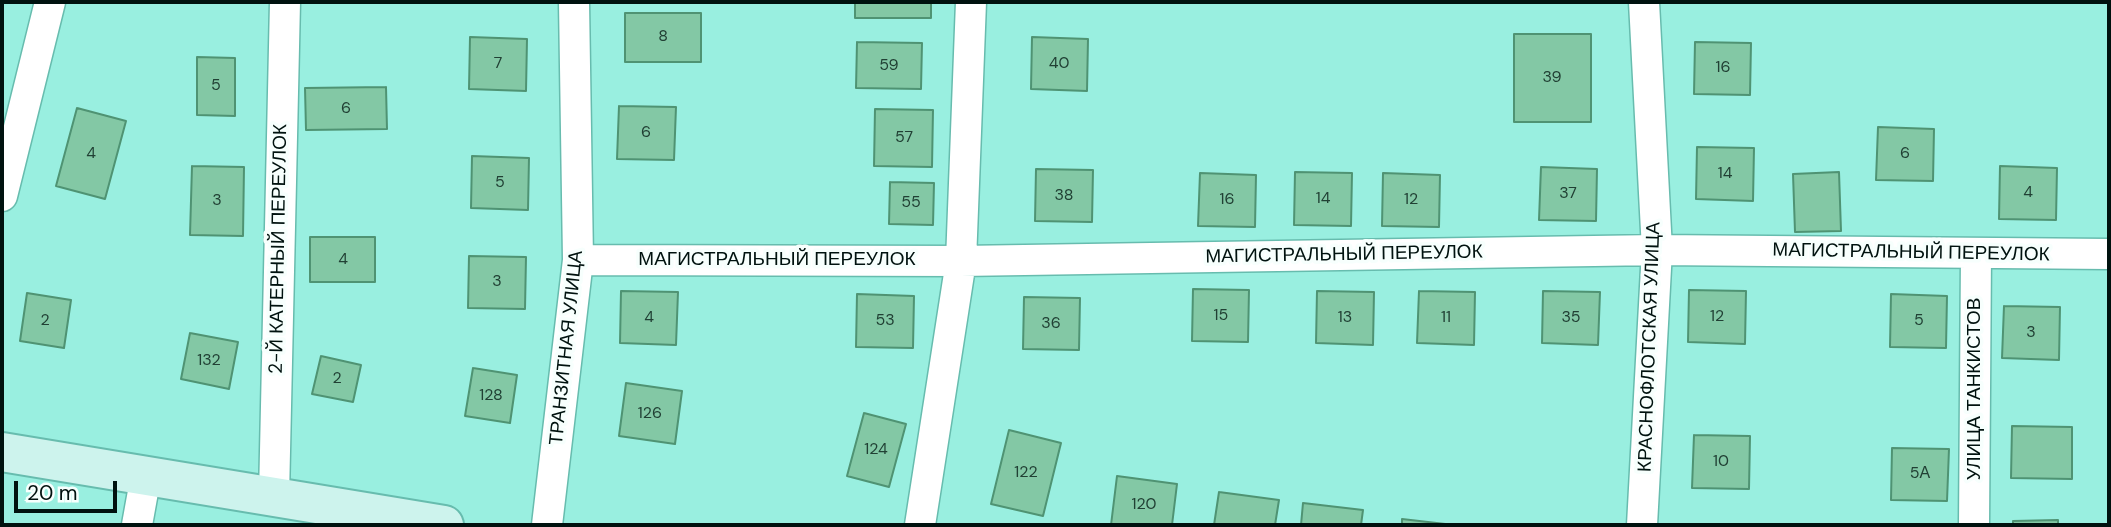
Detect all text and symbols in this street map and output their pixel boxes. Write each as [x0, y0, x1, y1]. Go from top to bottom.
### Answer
house number: 8 [658, 27, 668, 47]
house number: 7 [494, 54, 502, 74]
house number: 40 [1049, 54, 1069, 74]
house number: 59 [879, 56, 899, 76]
house number: 16 [1715, 58, 1731, 78]
house number: 39 [1542, 68, 1562, 88]
house number: 5 [211, 76, 221, 96]
house number: 6 [341, 99, 351, 119]
house number: 6 [641, 123, 651, 143]
street label: 2-Й КАТЕРНЫЙ ПЕРЕУЛОК [265, 124, 293, 374]
house number: 57 [895, 128, 913, 148]
house number: 4 [86, 144, 96, 164]
house number: 6 [1900, 144, 1910, 164]
house number: 14 [1718, 164, 1732, 184]
house number: 5 [495, 173, 505, 193]
house number: 4 [2023, 183, 2033, 203]
house number: 37 [1559, 184, 1577, 204]
house number: 38 [1054, 186, 1074, 206]
house number: 14 [1316, 189, 1330, 209]
house number: 16 [1219, 190, 1235, 210]
house number: 12 [1404, 190, 1418, 210]
house number: 3 [212, 191, 222, 211]
house number: 55 [901, 193, 921, 213]
street label: КРАСНОФЛОТСКАЯ УЛИЦА [1634, 222, 1666, 472]
street label: МАГИСТРАЛЬНЫЙ ПЕРЕУЛОК [1772, 239, 2050, 267]
street label: МАГИСТРАЛЬНЫЙ ПЕРЕУЛОК [1205, 241, 1483, 269]
street label: МАГИСТРАЛЬНЫЙ ПЕРЕУЛОК [638, 249, 916, 271]
house number: 4 [338, 250, 348, 270]
street label: ТРАНЗИТНАЯ УЛИЦА [545, 250, 589, 446]
house number: 3 [492, 272, 502, 292]
street label: УЛИЦА ТАНКИСТОВ [1964, 298, 1986, 480]
house number: 15 [1214, 306, 1228, 326]
house number: 12 [1710, 307, 1724, 327]
house number: 4 [644, 308, 654, 328]
house number: 13 [1338, 308, 1352, 328]
house number: 11 [1441, 308, 1451, 328]
house number: 35 [1561, 308, 1581, 328]
house number: 2 [40, 311, 50, 331]
house number: 53 [875, 311, 895, 331]
house number: 5 [1914, 311, 1924, 331]
house number: 36 [1041, 314, 1061, 334]
house number: 3 [2026, 323, 2036, 343]
house number: 132 [197, 351, 221, 371]
house number: 2 [332, 369, 342, 389]
house number: 128 [479, 386, 503, 406]
house number: 126 [638, 404, 662, 424]
house number: 124 [864, 440, 888, 460]
house number: 10 [1713, 452, 1729, 472]
house number: 122 [1014, 463, 1038, 483]
house number: 5А [1910, 464, 1930, 484]
scale bar [18, 468, 121, 512]
text: 20 m [27, 479, 78, 507]
house number: 120 [1132, 495, 1156, 515]

